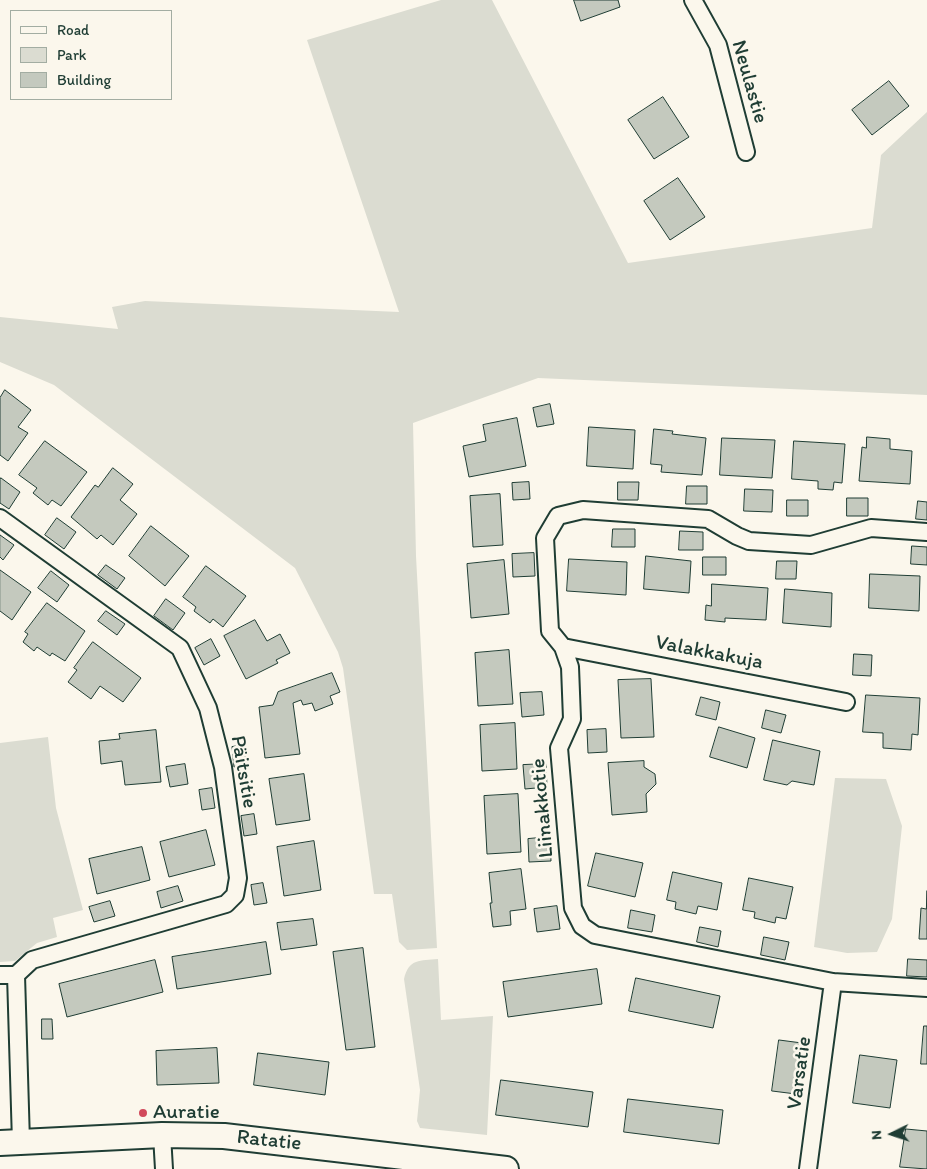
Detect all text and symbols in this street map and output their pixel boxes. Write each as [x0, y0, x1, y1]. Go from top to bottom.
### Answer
legend [10, 10, 172, 100]
text: Road [57, 21, 89, 39]
street label: Neulastie [725, 38, 773, 126]
text: Park [57, 46, 87, 64]
text: Building [57, 71, 111, 89]
street label: Valakkakuja [653, 630, 765, 676]
street label: Päitsitie [224, 734, 262, 810]
street label: Liinakkotie [526, 757, 560, 859]
street label: Varsatie [782, 1035, 818, 1111]
place label: Auratie [153, 1100, 220, 1126]
marker: Auratie [137, 1107, 149, 1119]
north arrow [867, 1109, 917, 1159]
street label: Ratatie [235, 1125, 303, 1157]
text: N [868, 1130, 885, 1140]

